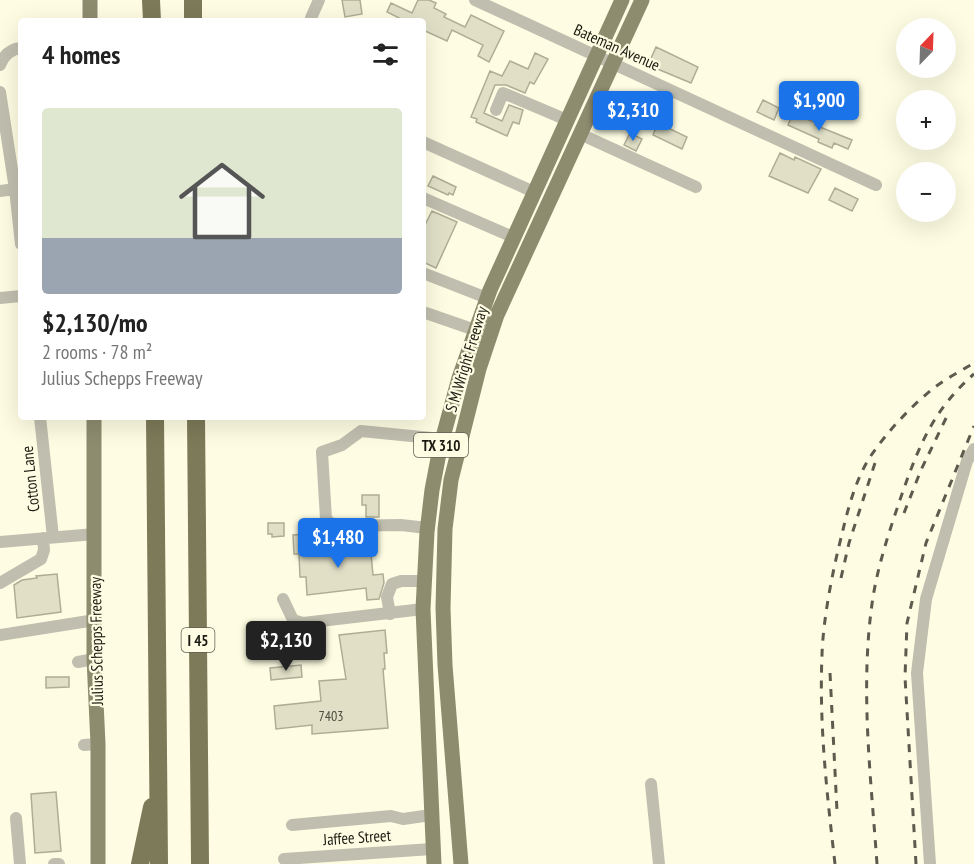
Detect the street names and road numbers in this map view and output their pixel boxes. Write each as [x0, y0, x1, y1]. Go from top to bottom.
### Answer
street label: Bateman Avenue [571, 19, 663, 75]
street label: S M Wright Freeway [440, 304, 492, 414]
road number: TX 310 [414, 433, 468, 457]
street label: Cotton Lane [17, 445, 43, 513]
street label: Julius Schepps Freeway [85, 577, 107, 706]
road number: I 45 [182, 628, 214, 652]
street label: Jaffee Street [321, 825, 392, 849]

